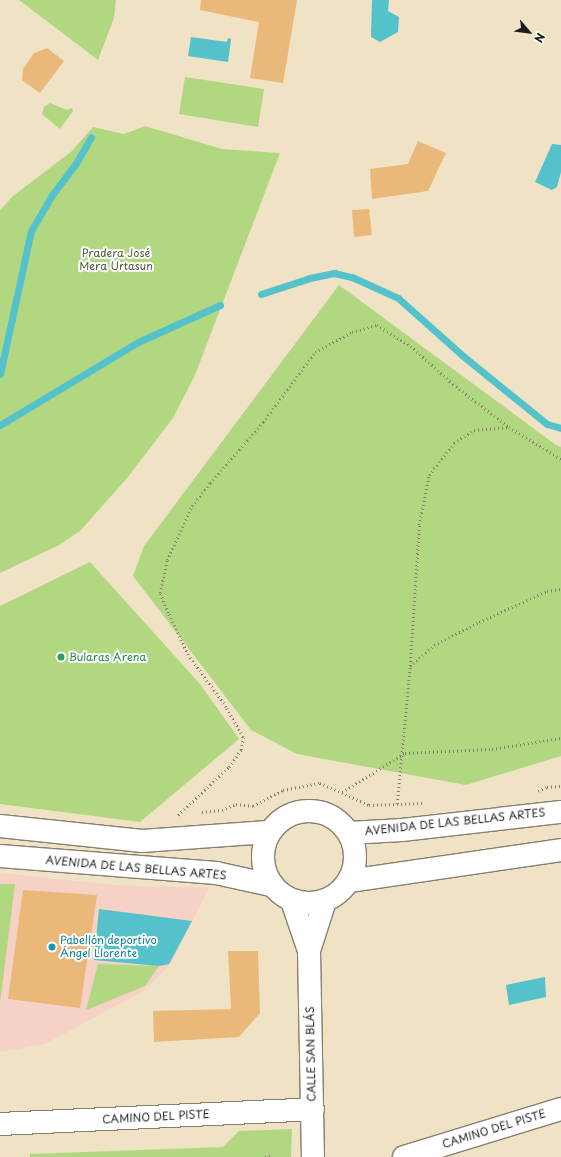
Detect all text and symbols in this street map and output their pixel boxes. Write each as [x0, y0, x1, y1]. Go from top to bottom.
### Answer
north arrow [509, 12, 549, 52]
text: N [530, 30, 550, 46]
park label: Pradera José Mera Urtasun [79, 247, 153, 273]
place label: Bularas Arena [69, 650, 145, 664]
marker: Bularas Arena [56, 652, 66, 662]
street label: AVENIDA DE LAS BELLAS ARTES [364, 806, 546, 838]
street label: AVENIDA DE LAS BELLAS ARTES [45, 854, 227, 882]
place label: Pabellón deportivo Ángel Llorente [60, 934, 157, 960]
marker: Pabellón deportivo Ángel Llorente [47, 942, 57, 952]
street label: CALLE SAN BLÁS [304, 1006, 318, 1102]
street label: CAMINO DEL PISTE [440, 1107, 548, 1151]
street label: CAMINO DEL PISTE [102, 1108, 210, 1126]

